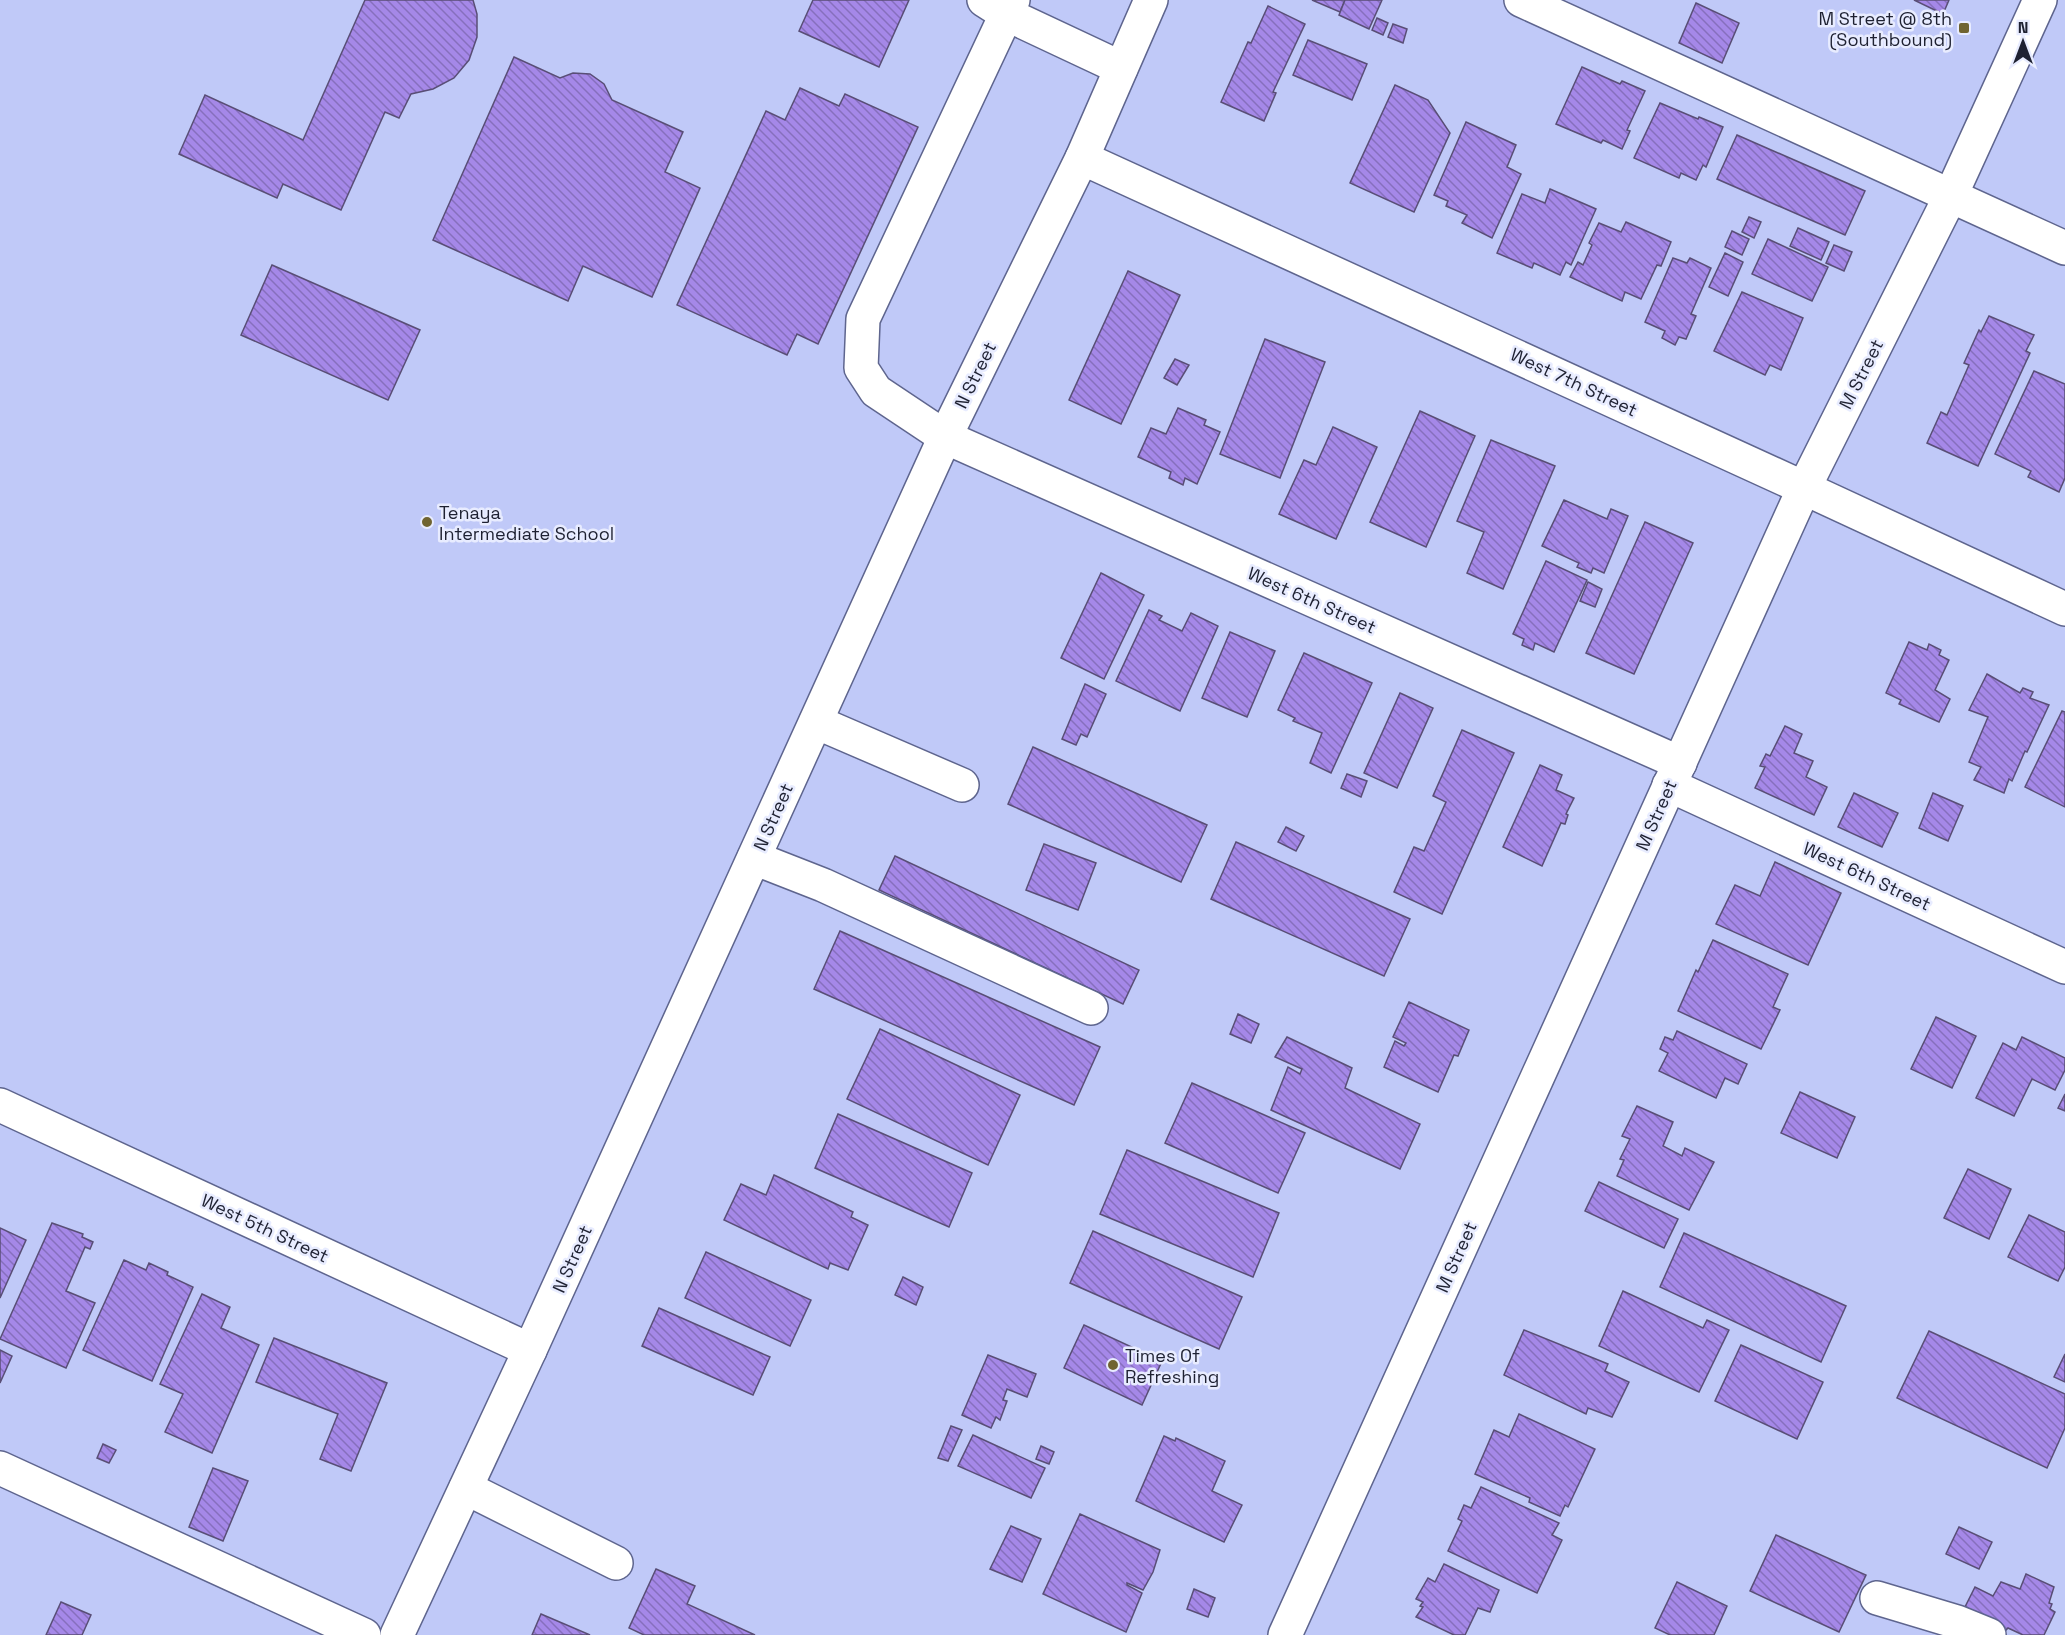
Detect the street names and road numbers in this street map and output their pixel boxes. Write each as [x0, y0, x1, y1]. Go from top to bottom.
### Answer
street label: M Street [1834, 335, 1888, 413]
street label: N Street [949, 338, 1001, 412]
street label: West 7th Street [1507, 343, 1641, 421]
street label: West 6th Street [1244, 561, 1380, 639]
street label: M Street [1630, 776, 1682, 854]
street label: N Street [748, 780, 798, 854]
street label: West 6th Street [1799, 836, 1935, 916]
street label: West 5th Street [198, 1188, 332, 1268]
street label: M Street [1430, 1218, 1482, 1296]
street label: N Street [547, 1222, 597, 1296]

